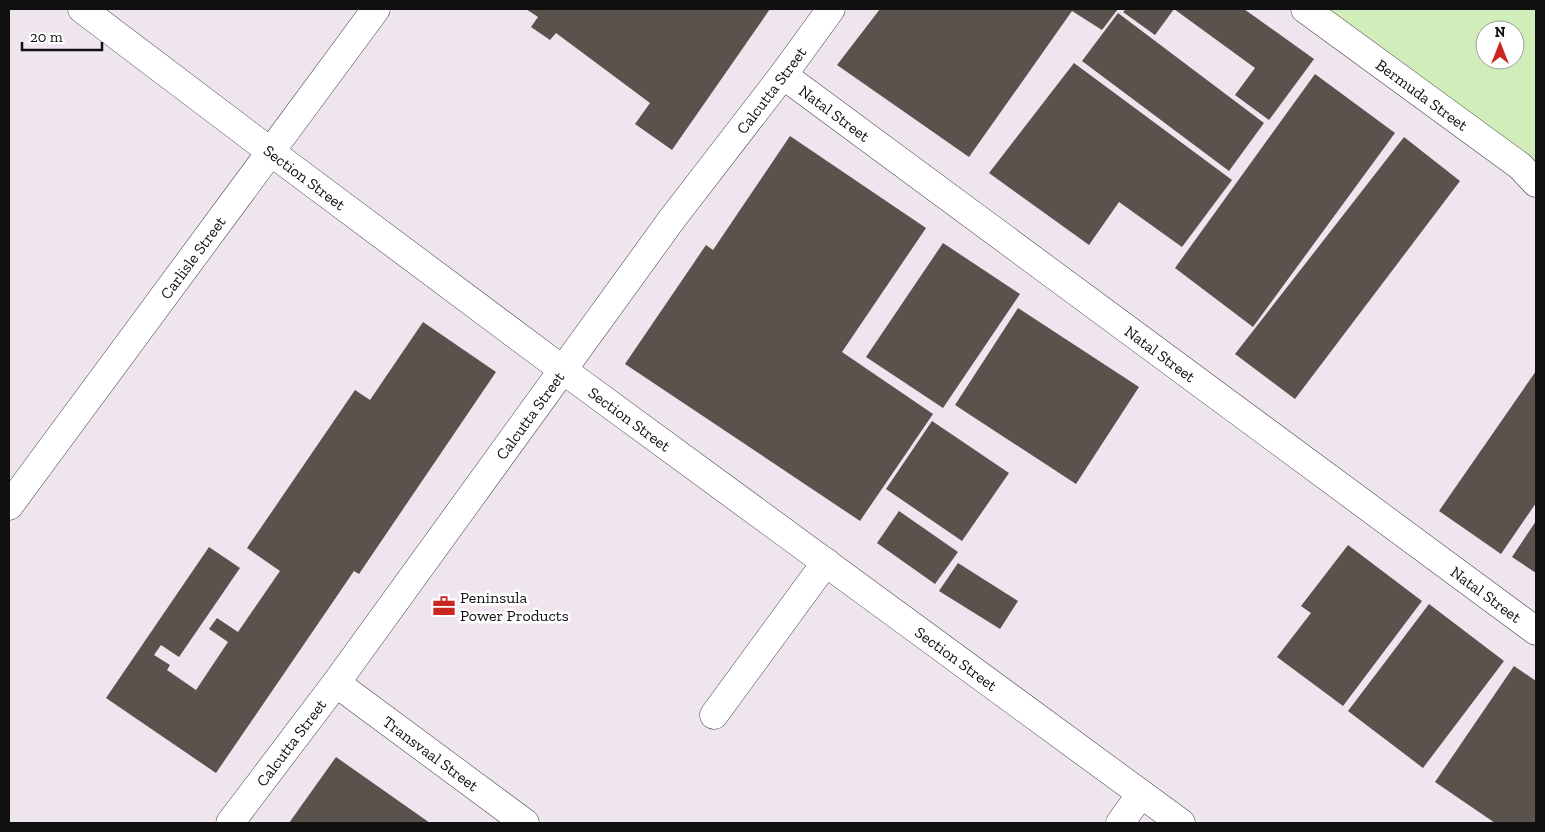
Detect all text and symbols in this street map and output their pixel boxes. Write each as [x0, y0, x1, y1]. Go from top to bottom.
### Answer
scale bar [22, 20, 102, 52]
north arrow [1475, 20, 1525, 70]
text: N [1495, 24, 1506, 41]
text: 20 m [30, 28, 63, 46]
street label: Calcutta Street [732, 43, 810, 138]
street label: Bermuda Street [1372, 55, 1472, 135]
street label: Natal Street [795, 81, 873, 146]
street label: Section Street [260, 141, 349, 214]
street label: Carlisle Street [156, 213, 230, 303]
street label: Natal Street [1121, 322, 1199, 386]
street label: Calcutta Street [492, 368, 568, 463]
street label: Section Street [585, 383, 674, 456]
street label: Natal Street [1447, 562, 1525, 627]
place label: Peninsula Power Products [460, 588, 569, 625]
office icon: Peninsula Power Products [431, 593, 457, 619]
street label: Section Street [911, 622, 1001, 695]
street label: Calcutta Street [252, 695, 330, 790]
street label: Transvaal Street [379, 712, 482, 795]

